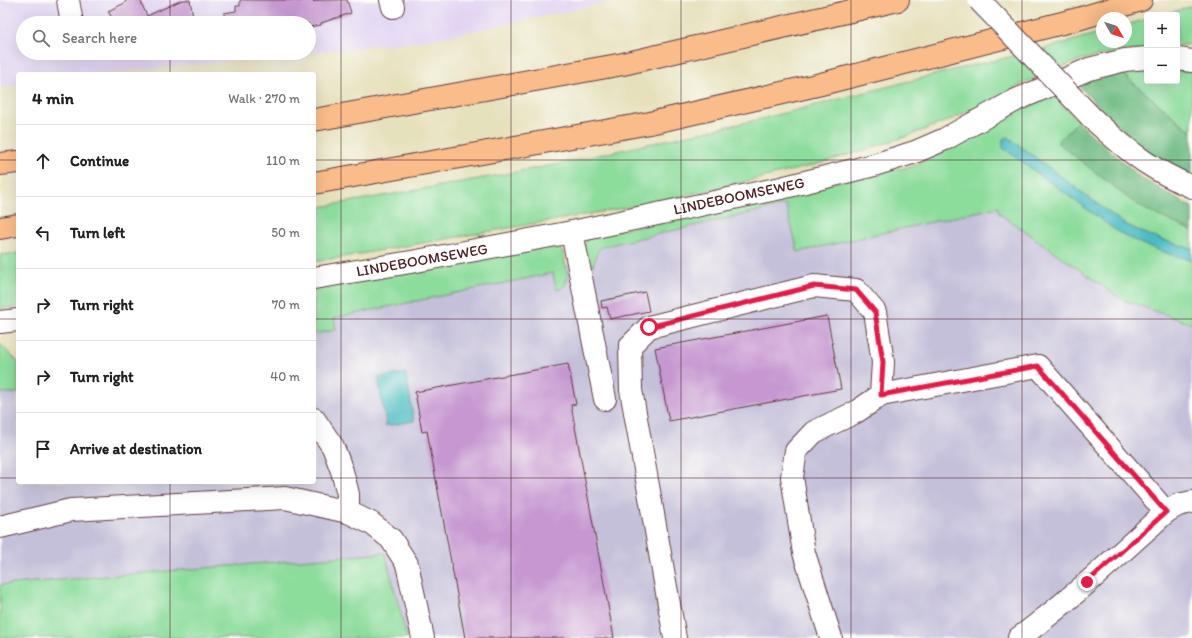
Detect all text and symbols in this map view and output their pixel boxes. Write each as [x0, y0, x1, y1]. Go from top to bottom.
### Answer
north arrow [1096, 12, 1132, 48]
map controls [1144, 12, 1180, 84]
button: + [1144, 12, 1180, 48]
search box [16, 16, 316, 60]
icon: search [30, 27, 52, 49]
text: Search here [62, 29, 137, 47]
button: − [1144, 48, 1180, 84]
text: 4 min [32, 88, 74, 108]
text: Walk · 270 m [228, 91, 300, 106]
icon: ahead [32, 150, 54, 172]
text: Continue [70, 152, 129, 170]
text: 110 m [266, 153, 300, 168]
street label: LINDEBOOMSEWEG [672, 173, 806, 219]
icon: left [32, 222, 54, 244]
text: Turn left [70, 224, 125, 242]
text: 50 m [271, 225, 300, 240]
street label: LINDEBOOMSEWEG [355, 240, 489, 280]
icon: right [32, 294, 54, 316]
text: Turn right [70, 296, 134, 314]
text: 70 m [272, 297, 300, 312]
route start [640, 318, 658, 336]
icon: right [32, 366, 54, 388]
text: Turn right [70, 368, 134, 386]
text: 40 m [270, 369, 300, 384]
icon: arrive [32, 438, 54, 460]
text: Arrive at destination [70, 440, 202, 458]
route end [1078, 573, 1096, 591]

